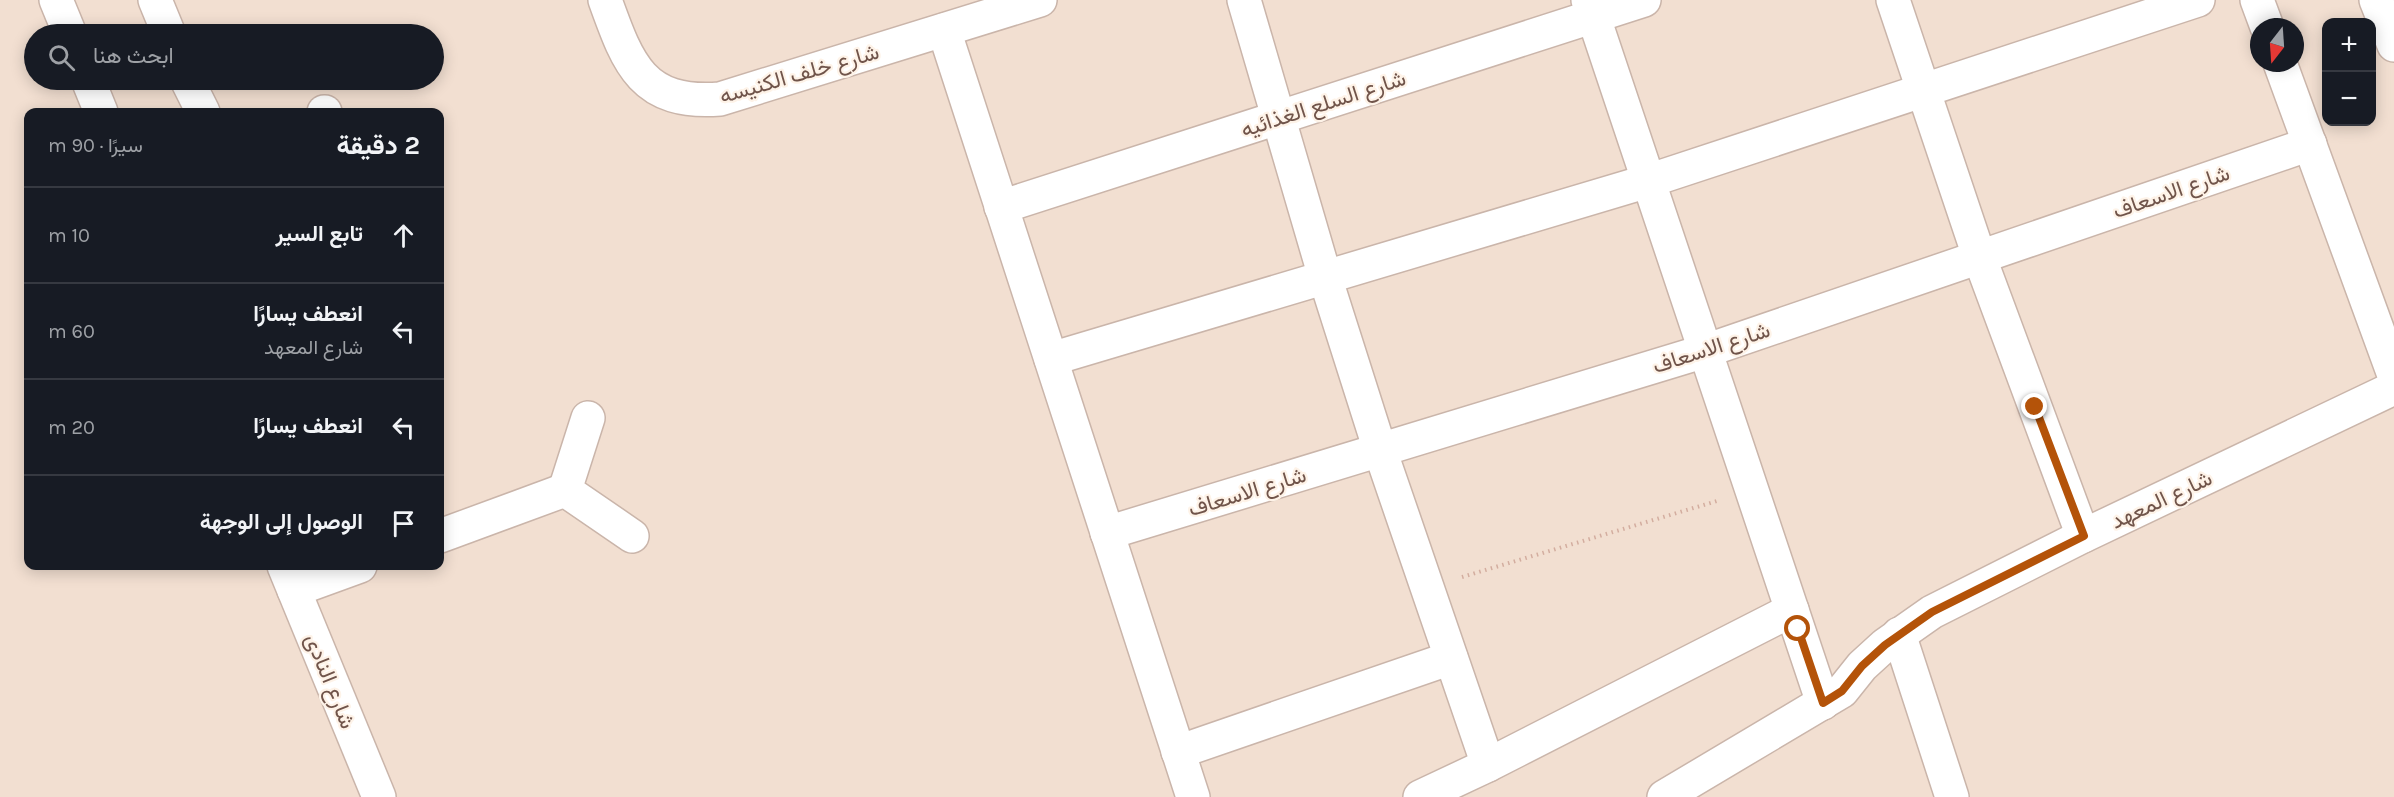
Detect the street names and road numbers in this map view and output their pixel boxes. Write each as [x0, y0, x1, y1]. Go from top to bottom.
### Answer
street label: شارع خلف الكنيسه [716, 39, 882, 110]
street label: شارع السلع الغذائيه [1238, 65, 1409, 144]
street label: شارع الاسعاف [2109, 160, 2233, 225]
street label: شارع الاسعاف [1649, 317, 1774, 380]
street label: شارع الاسعاف [1185, 462, 1310, 523]
street label: شارع المعهد [2107, 465, 2217, 536]
street label: شارع النادى [298, 630, 361, 733]

